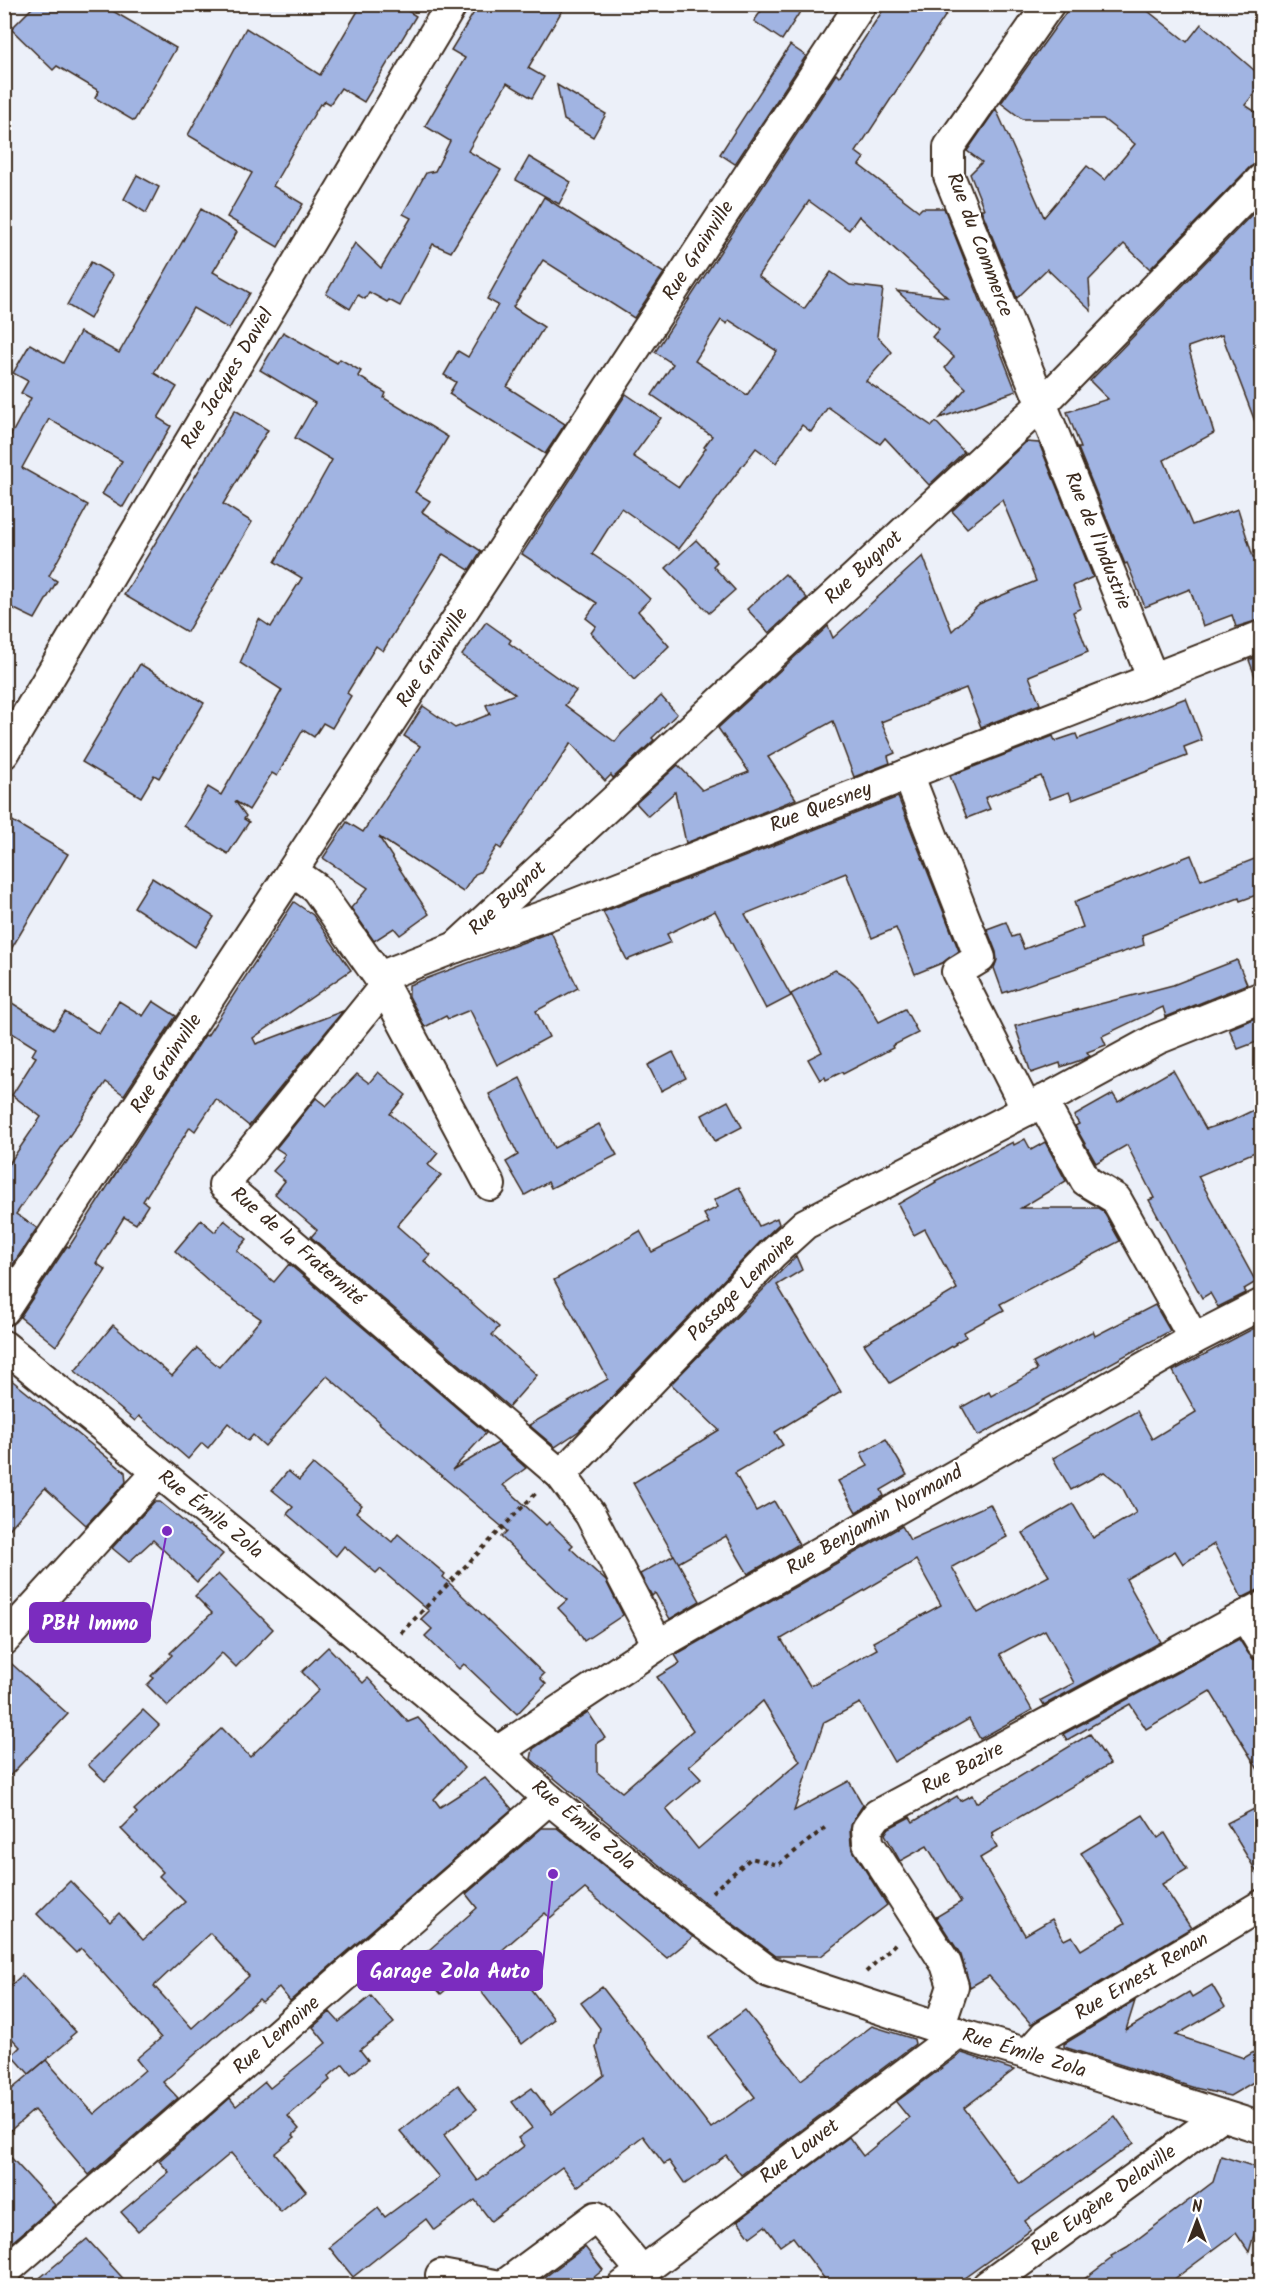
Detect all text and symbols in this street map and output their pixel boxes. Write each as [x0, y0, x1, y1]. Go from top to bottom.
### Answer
street label: Rue du Commerce [937, 168, 1021, 322]
street label: Rue Grainville [655, 194, 743, 308]
street label: Rue Jacques Daviel [173, 302, 283, 456]
street label: Rue de l'Industrie [1055, 467, 1139, 615]
street label: Rue Bugnot [817, 523, 911, 613]
street label: Rue Grainville [389, 601, 477, 715]
street label: Rue Quesney [765, 774, 877, 842]
street label: Rue Bugnot [461, 854, 555, 944]
street label: Rue Grainville [123, 1007, 211, 1121]
street label: Rue de la Fraternité [223, 1179, 372, 1315]
street label: Passage Lemoine [680, 1226, 804, 1350]
street label: Rue Benjamin Normand [781, 1457, 970, 1585]
street label: Rue Émile Zola [150, 1462, 270, 1568]
callout: PBH Immo [30, 1603, 150, 1642]
text: PBH Immo [42, 1608, 139, 1641]
street label: Rue Bazire [916, 1734, 1010, 1804]
street label: Rue Émile Zola [524, 1772, 642, 1880]
street label: Rue Ernest Renan [1069, 1924, 1215, 2030]
callout: Garage Zola Auto [358, 1951, 542, 1990]
text: Garage Zola Auto [370, 1956, 530, 1989]
street label: Rue Lemoine [226, 1989, 328, 2083]
street label: Rue Émile Zola [958, 2020, 1090, 2088]
street label: Rue Louvet [753, 2111, 847, 2193]
street label: Rue Eugène Delaville [1024, 2137, 1184, 2265]
north arrow [1167, 2191, 1227, 2251]
text: N [1192, 2195, 1202, 2220]

